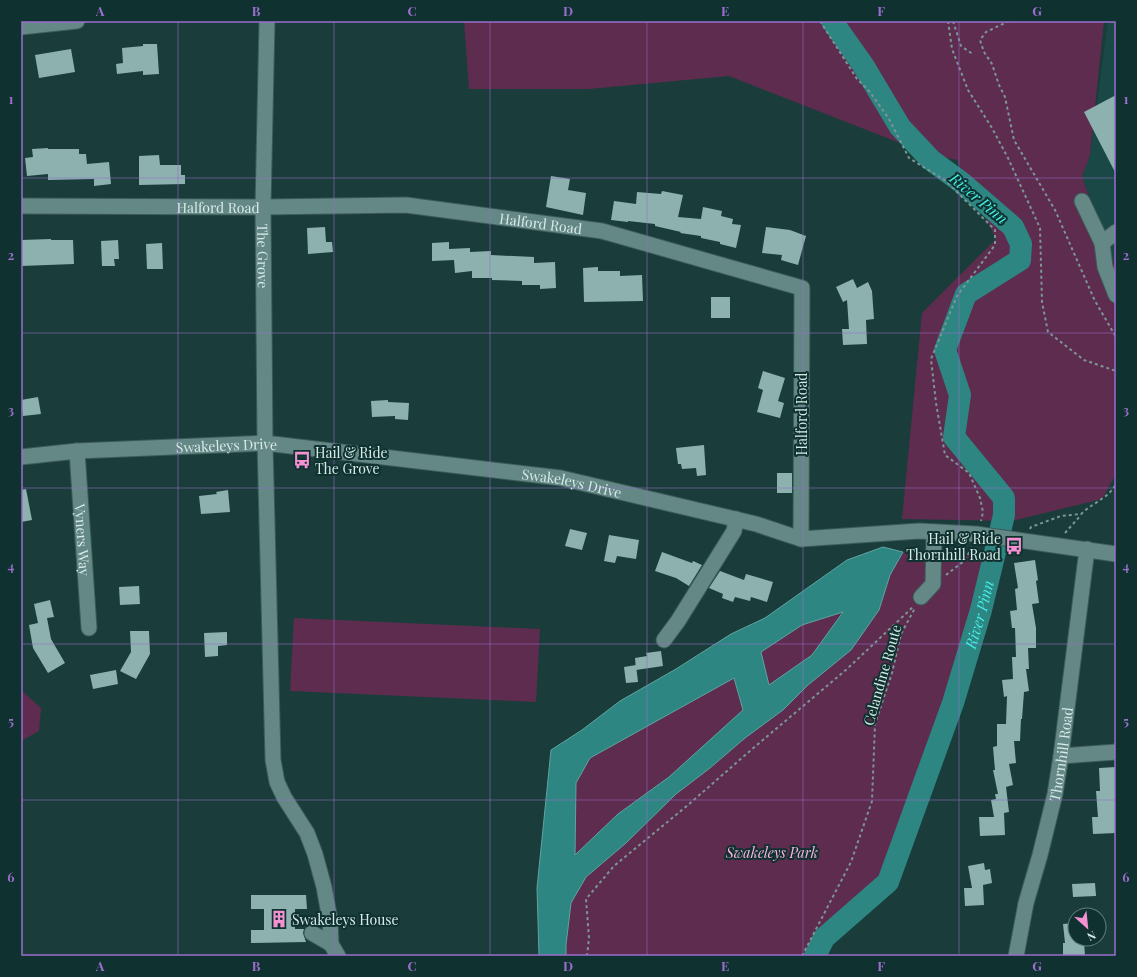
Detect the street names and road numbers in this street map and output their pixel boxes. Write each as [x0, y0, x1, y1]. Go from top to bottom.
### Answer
street label: Halford Road [176, 197, 260, 216]
street label: Halford Road [498, 208, 583, 238]
street label: The Grove [254, 224, 273, 288]
street label: Halford Road [792, 372, 811, 456]
street label: Swakeleys Drive [175, 433, 278, 456]
street label: Swakeleys Drive [521, 464, 624, 502]
street label: Vyners Way [71, 502, 95, 576]
street label: Celandine Route [859, 622, 905, 728]
street label: Thornhill Road [1044, 706, 1077, 803]

